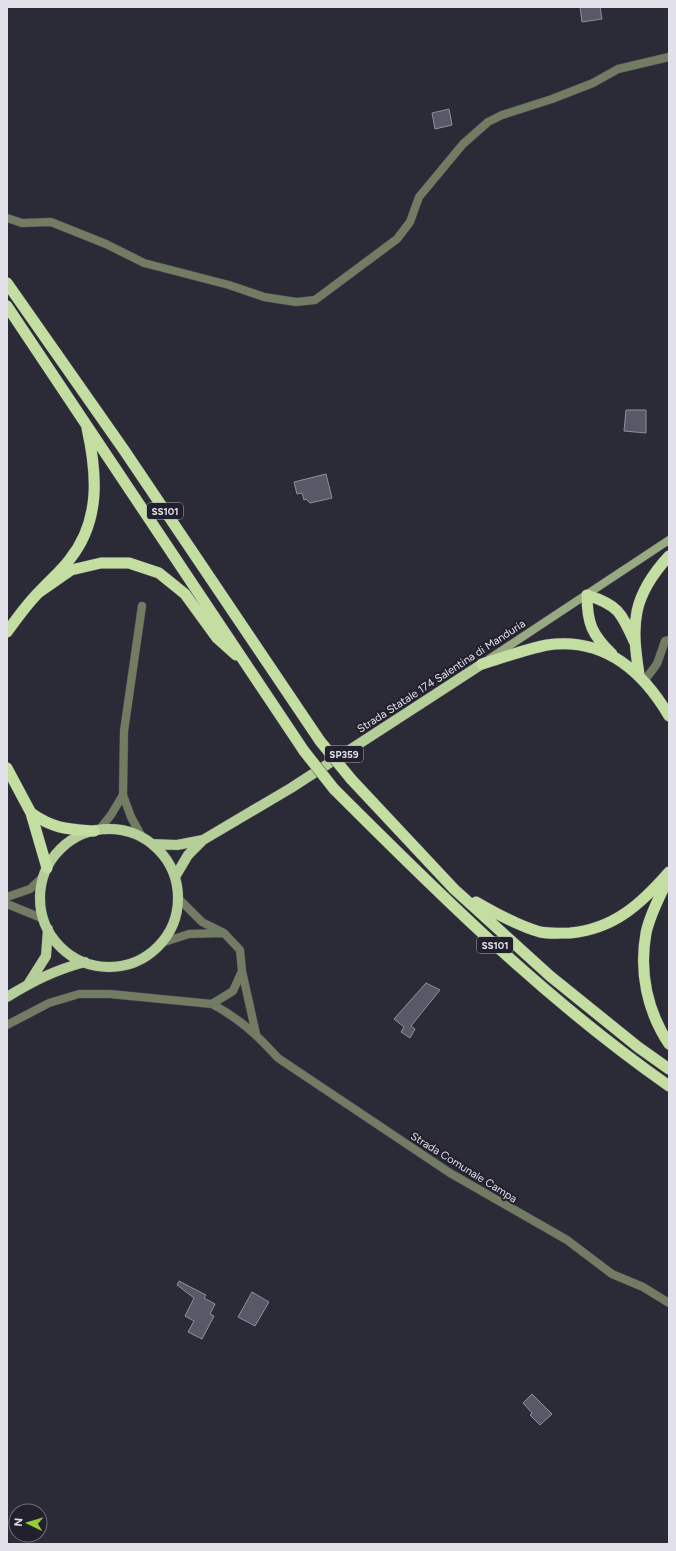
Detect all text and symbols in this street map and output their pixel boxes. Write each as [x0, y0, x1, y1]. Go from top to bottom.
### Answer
road number: SS101 [147, 503, 183, 519]
street label: Strada Statale 174 Salentina di Manduria [355, 617, 528, 736]
road number: SP359 [325, 746, 363, 762]
road number: SS101 [477, 937, 513, 953]
street label: Strada Comunale Campa [408, 1129, 519, 1205]
north arrow [8, 1503, 48, 1543]
text: N [12, 1517, 25, 1527]

